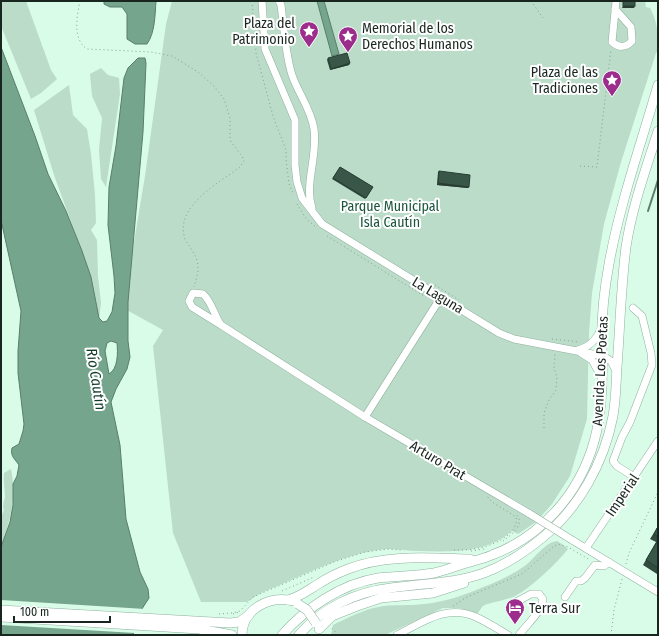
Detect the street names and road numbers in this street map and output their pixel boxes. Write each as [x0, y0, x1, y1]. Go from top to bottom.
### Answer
street label: La Laguna [409, 273, 467, 317]
street label: Avenida Los Poetas [589, 316, 612, 426]
street label: Arturo Prat [407, 437, 469, 484]
street label: Imperial [602, 471, 643, 520]

